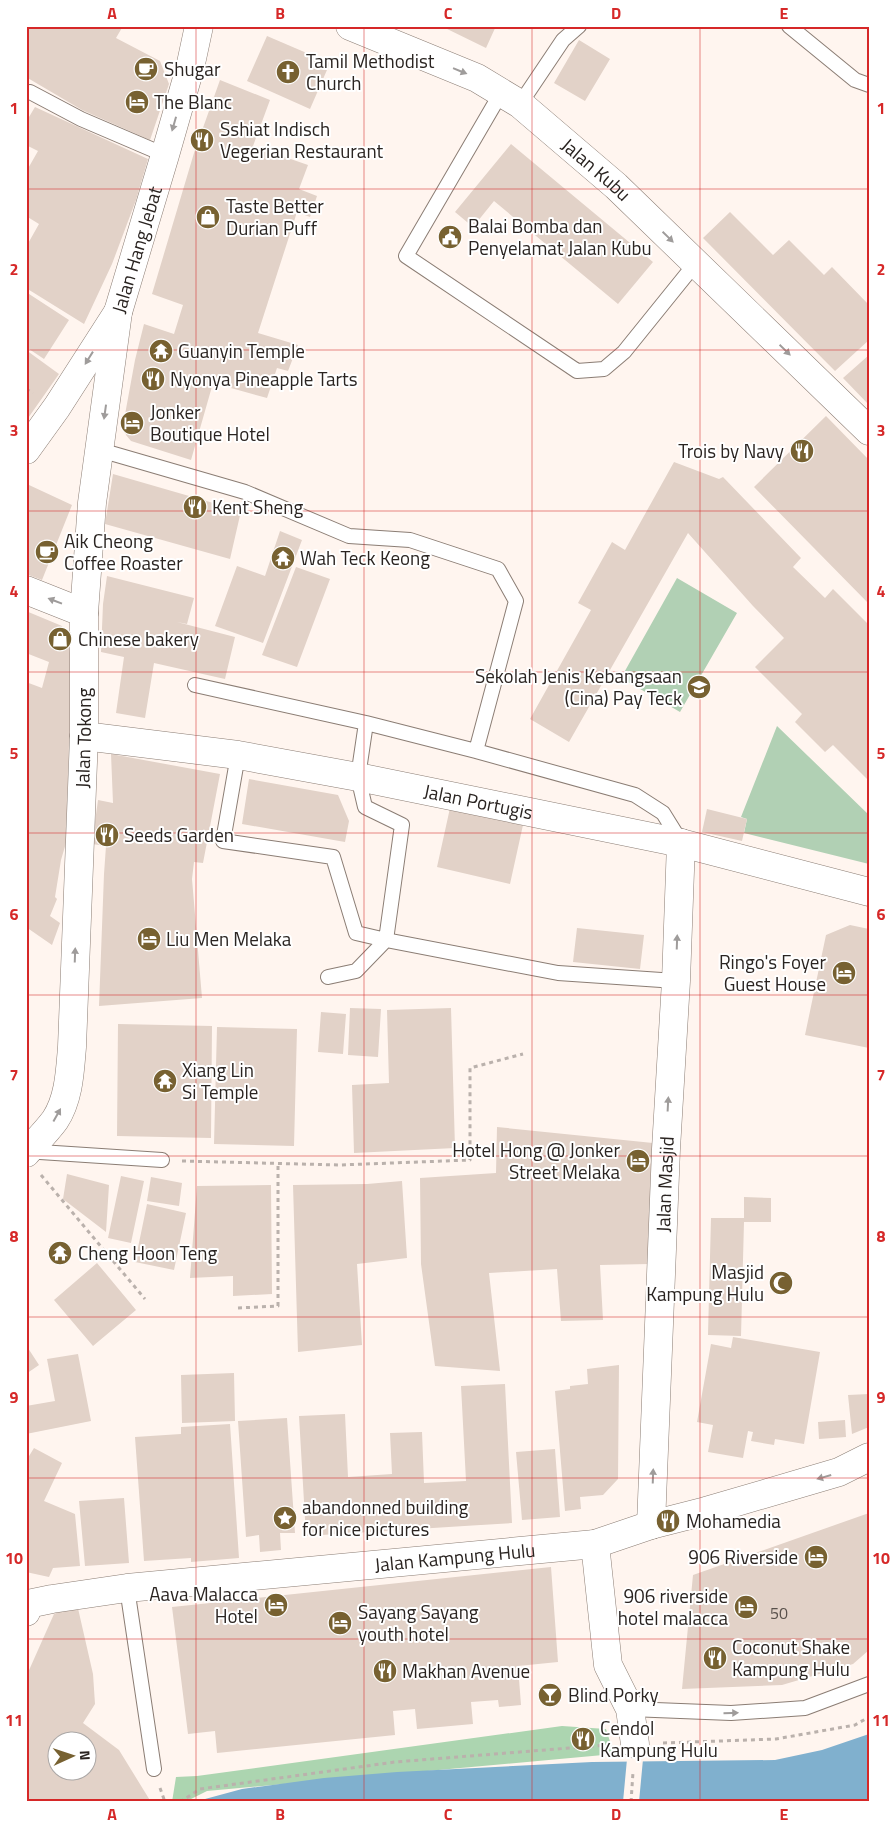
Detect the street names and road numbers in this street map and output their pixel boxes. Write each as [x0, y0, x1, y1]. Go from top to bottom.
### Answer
street label: Jalan Kubu [555, 131, 638, 207]
street label: Jalan Hang Jebat [103, 182, 169, 316]
street label: Jalan Tokong [67, 687, 98, 789]
street label: Jalan Portugis [421, 776, 536, 826]
street label: Jalan Masjid [648, 1135, 681, 1233]
street label: Jalan Kampung Hulu [373, 1535, 537, 1579]

